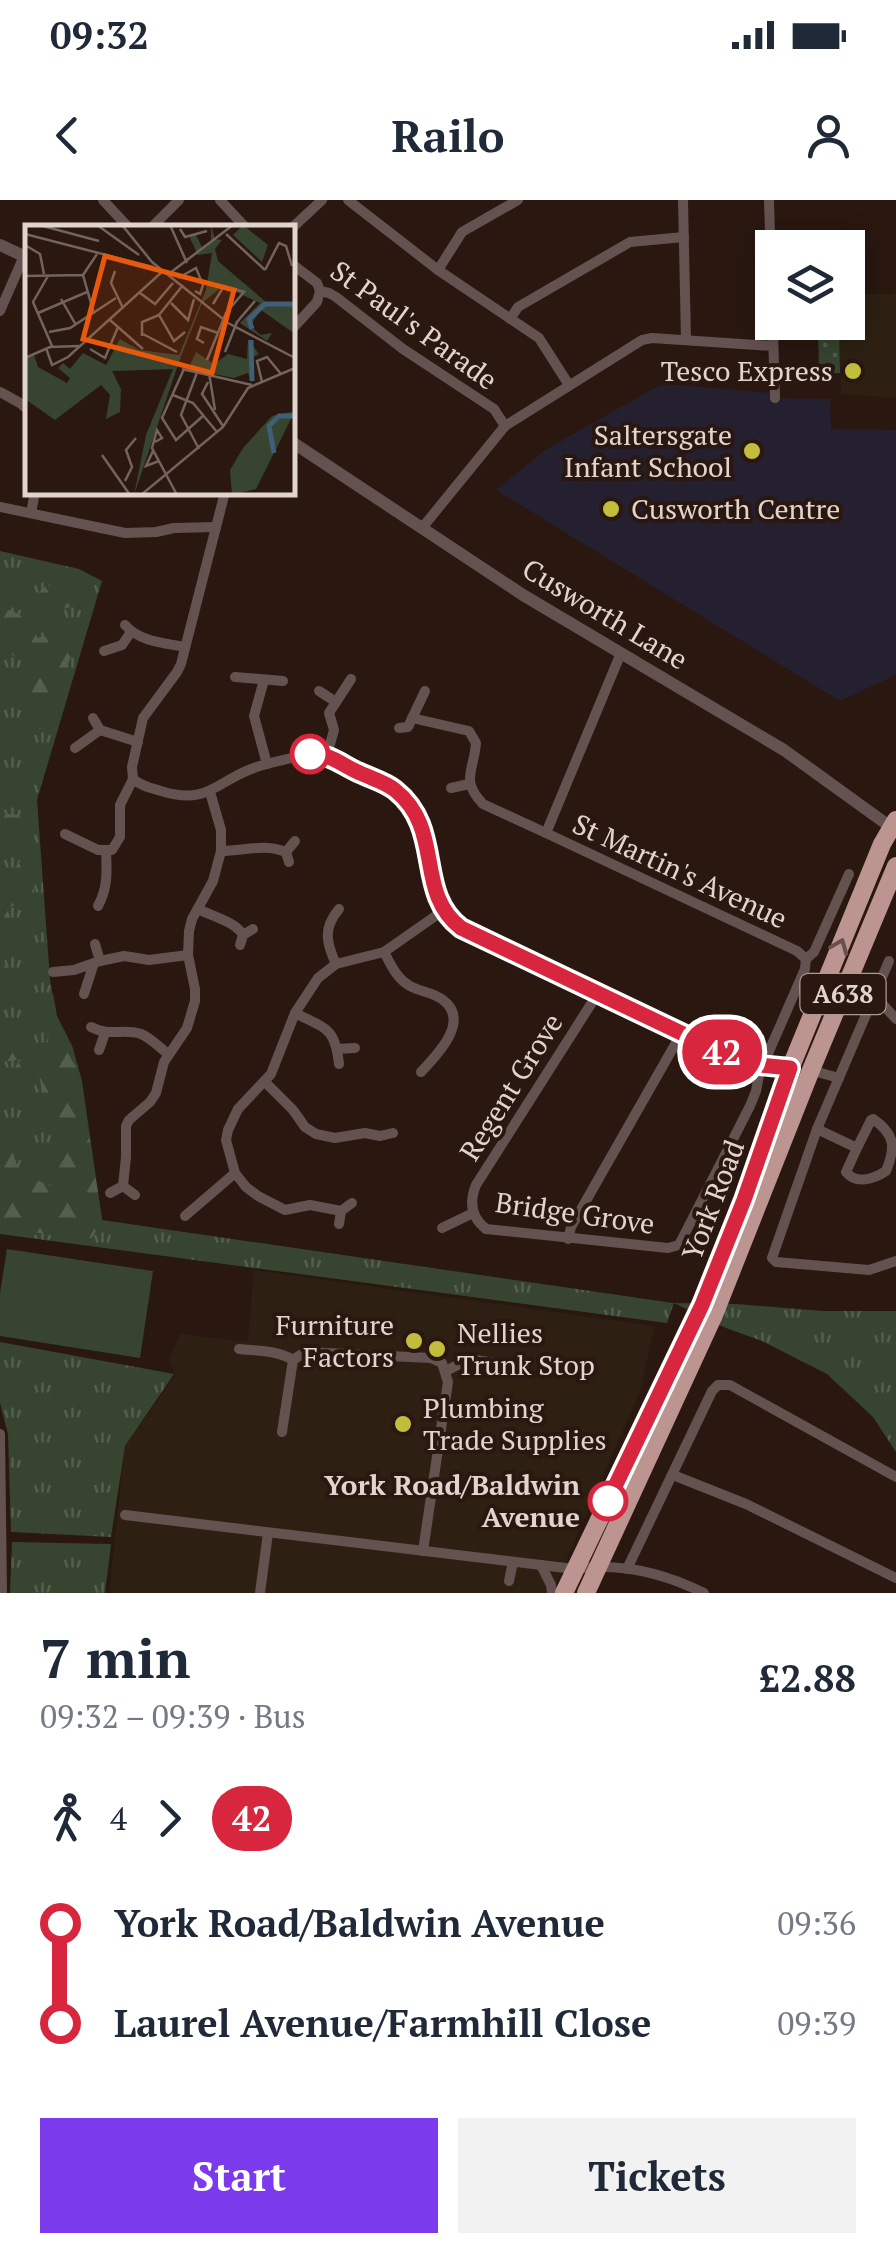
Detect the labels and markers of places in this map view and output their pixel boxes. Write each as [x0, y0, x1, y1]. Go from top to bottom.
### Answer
place label: Tesco Express [661, 352, 833, 389]
marker: Tesco Express [842, 360, 864, 382]
place label: Saltersgate Infant School [564, 416, 732, 485]
marker: Saltersgate Infant School [741, 440, 763, 462]
place label: Cusworth Centre [631, 490, 840, 527]
marker: Cusworth Centre [600, 498, 622, 520]
unlabelled marker [291, 735, 329, 773]
place label: Furniture Factors [276, 1306, 394, 1375]
place label: Nellies Trunk Stop [457, 1314, 595, 1383]
marker: Furniture Factors [403, 1330, 425, 1352]
marker: Nellies Trunk Stop [426, 1338, 448, 1360]
place label: Plumbing Trade Supplies [423, 1389, 607, 1458]
marker: Plumbing Trade Supplies [392, 1413, 414, 1435]
place label: York Road/Baldwin Avenue [324, 1466, 580, 1535]
marker: York Road/Baldwin Avenue [589, 1482, 627, 1520]

